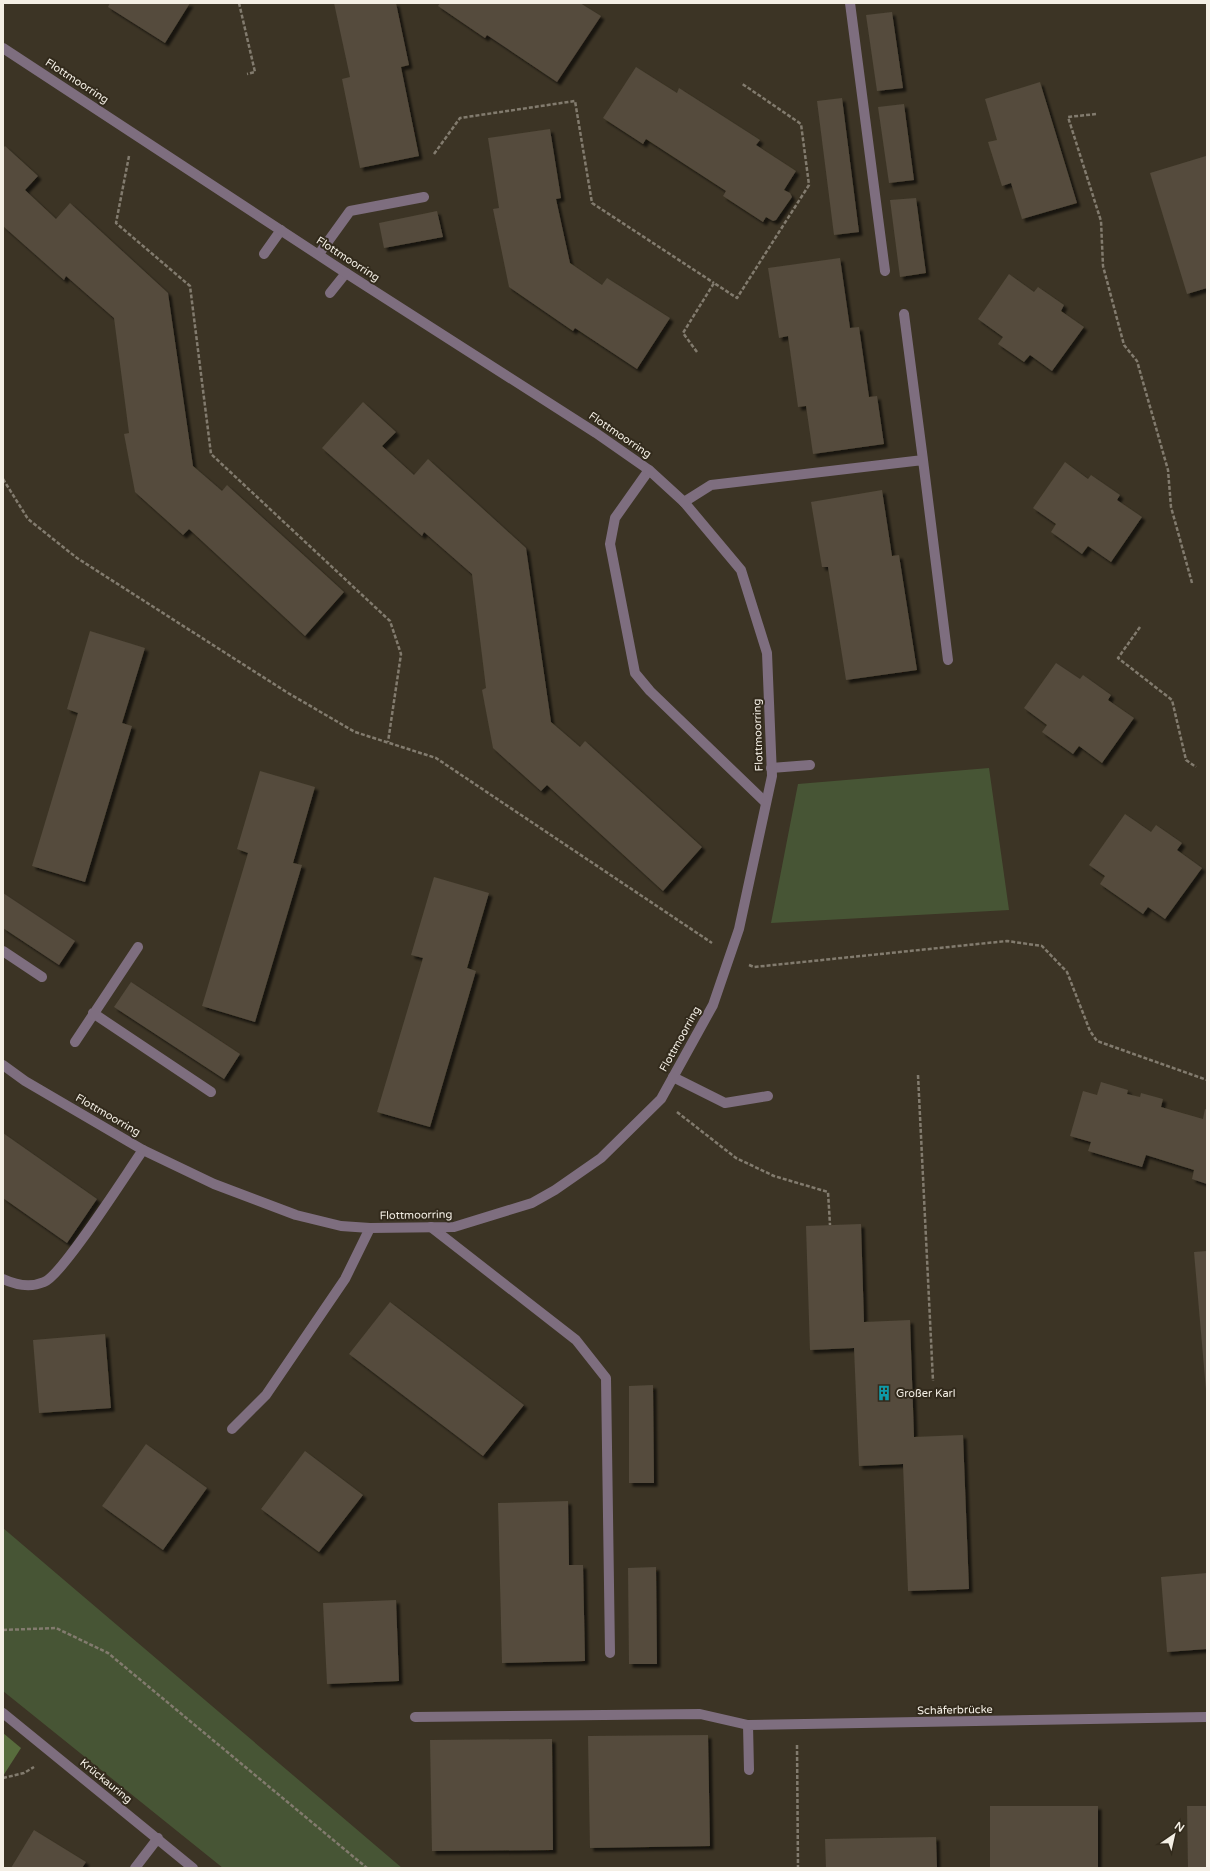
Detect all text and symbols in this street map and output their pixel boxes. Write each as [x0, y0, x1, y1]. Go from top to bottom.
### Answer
street label: Flottmoorring [43, 56, 111, 106]
street label: Flottmoorring [314, 234, 382, 284]
street label: Flottmoorring [586, 409, 654, 461]
street label: Flottmoorring [750, 698, 766, 772]
street label: Flottmoorring [657, 1004, 703, 1074]
street label: Flottmoorring [73, 1091, 143, 1139]
street label: Flottmoorring [380, 1208, 452, 1222]
building icon: Großer Karl [875, 1384, 893, 1402]
place label: Großer Karl [896, 1387, 956, 1400]
street label: Schäferbrücke [917, 1703, 993, 1717]
street label: Krückauring [77, 1756, 135, 1806]
north arrow [1154, 1815, 1194, 1855]
text: N [1172, 1819, 1187, 1835]

